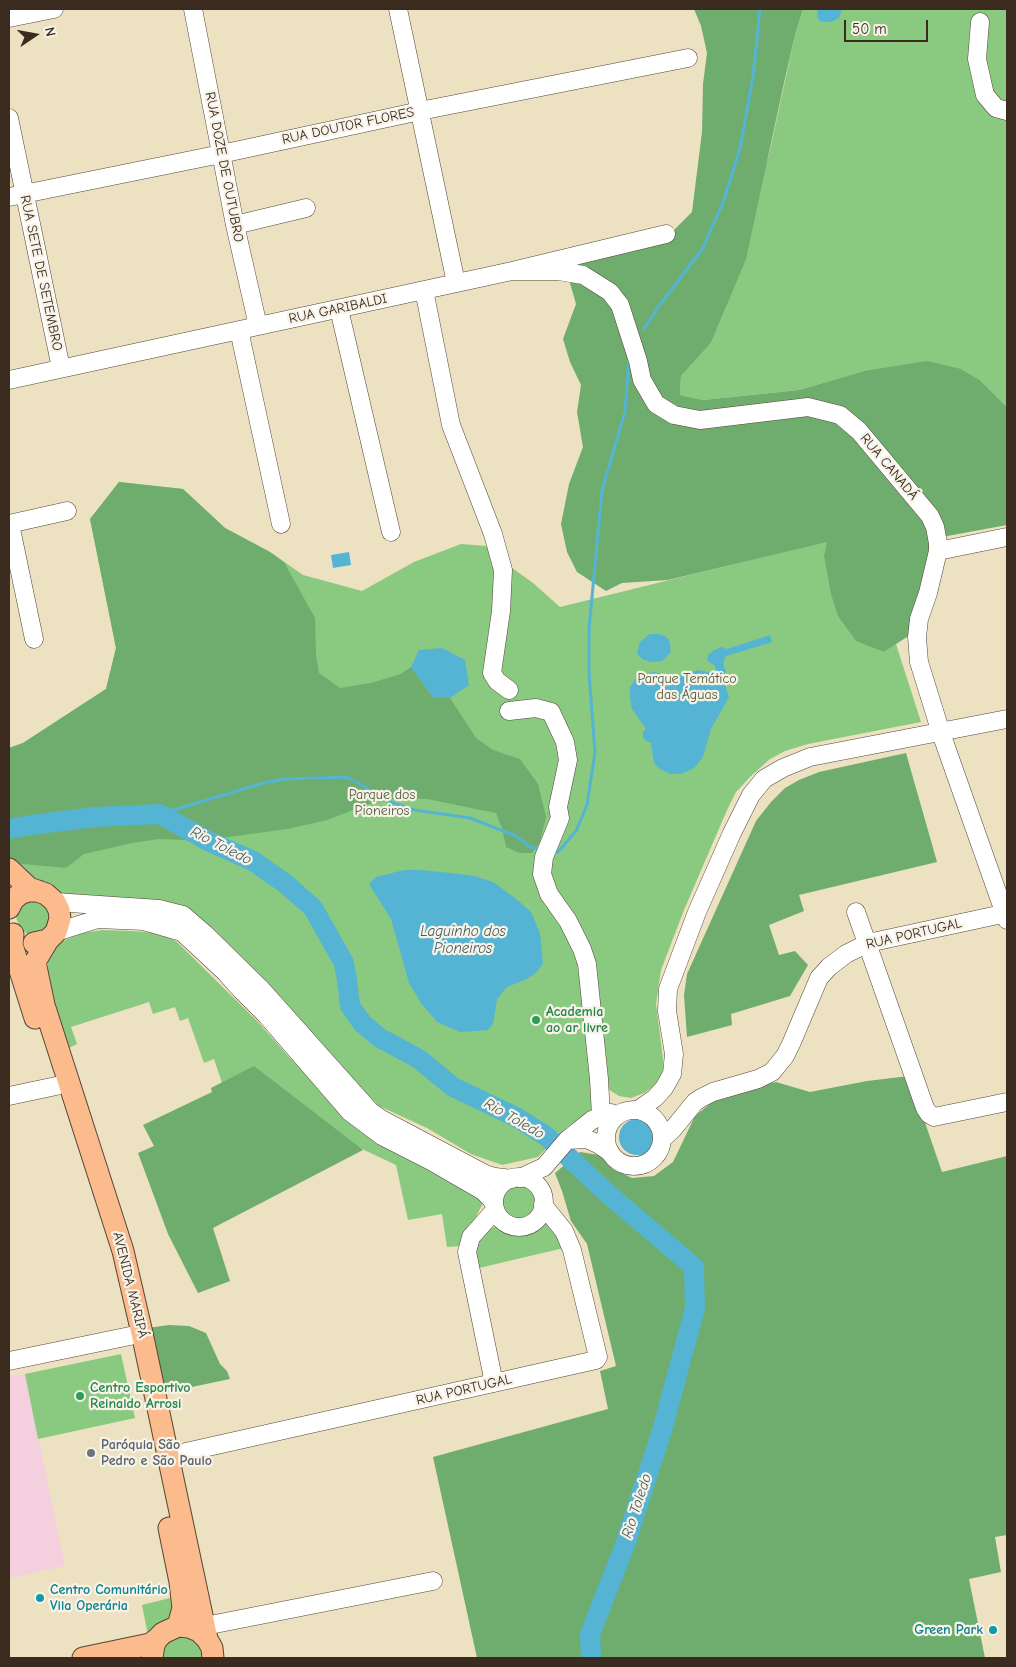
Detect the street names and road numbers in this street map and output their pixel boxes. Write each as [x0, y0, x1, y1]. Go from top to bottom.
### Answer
street label: RUA DOZE DE OUTUBRO [201, 90, 247, 244]
street label: RUA DOUTOR FLORES [280, 104, 416, 148]
street label: RUA SETE DE SETEMBRO [16, 194, 66, 352]
street label: RUA GARIBALDI [287, 290, 389, 328]
street label: RUA CANADÁ [856, 430, 922, 504]
street label: RUA PORTUGAL [864, 915, 964, 953]
street label: AVENIDA MARIPÁ [109, 1230, 151, 1340]
street label: RUA PORTUGAL [414, 1371, 514, 1409]

